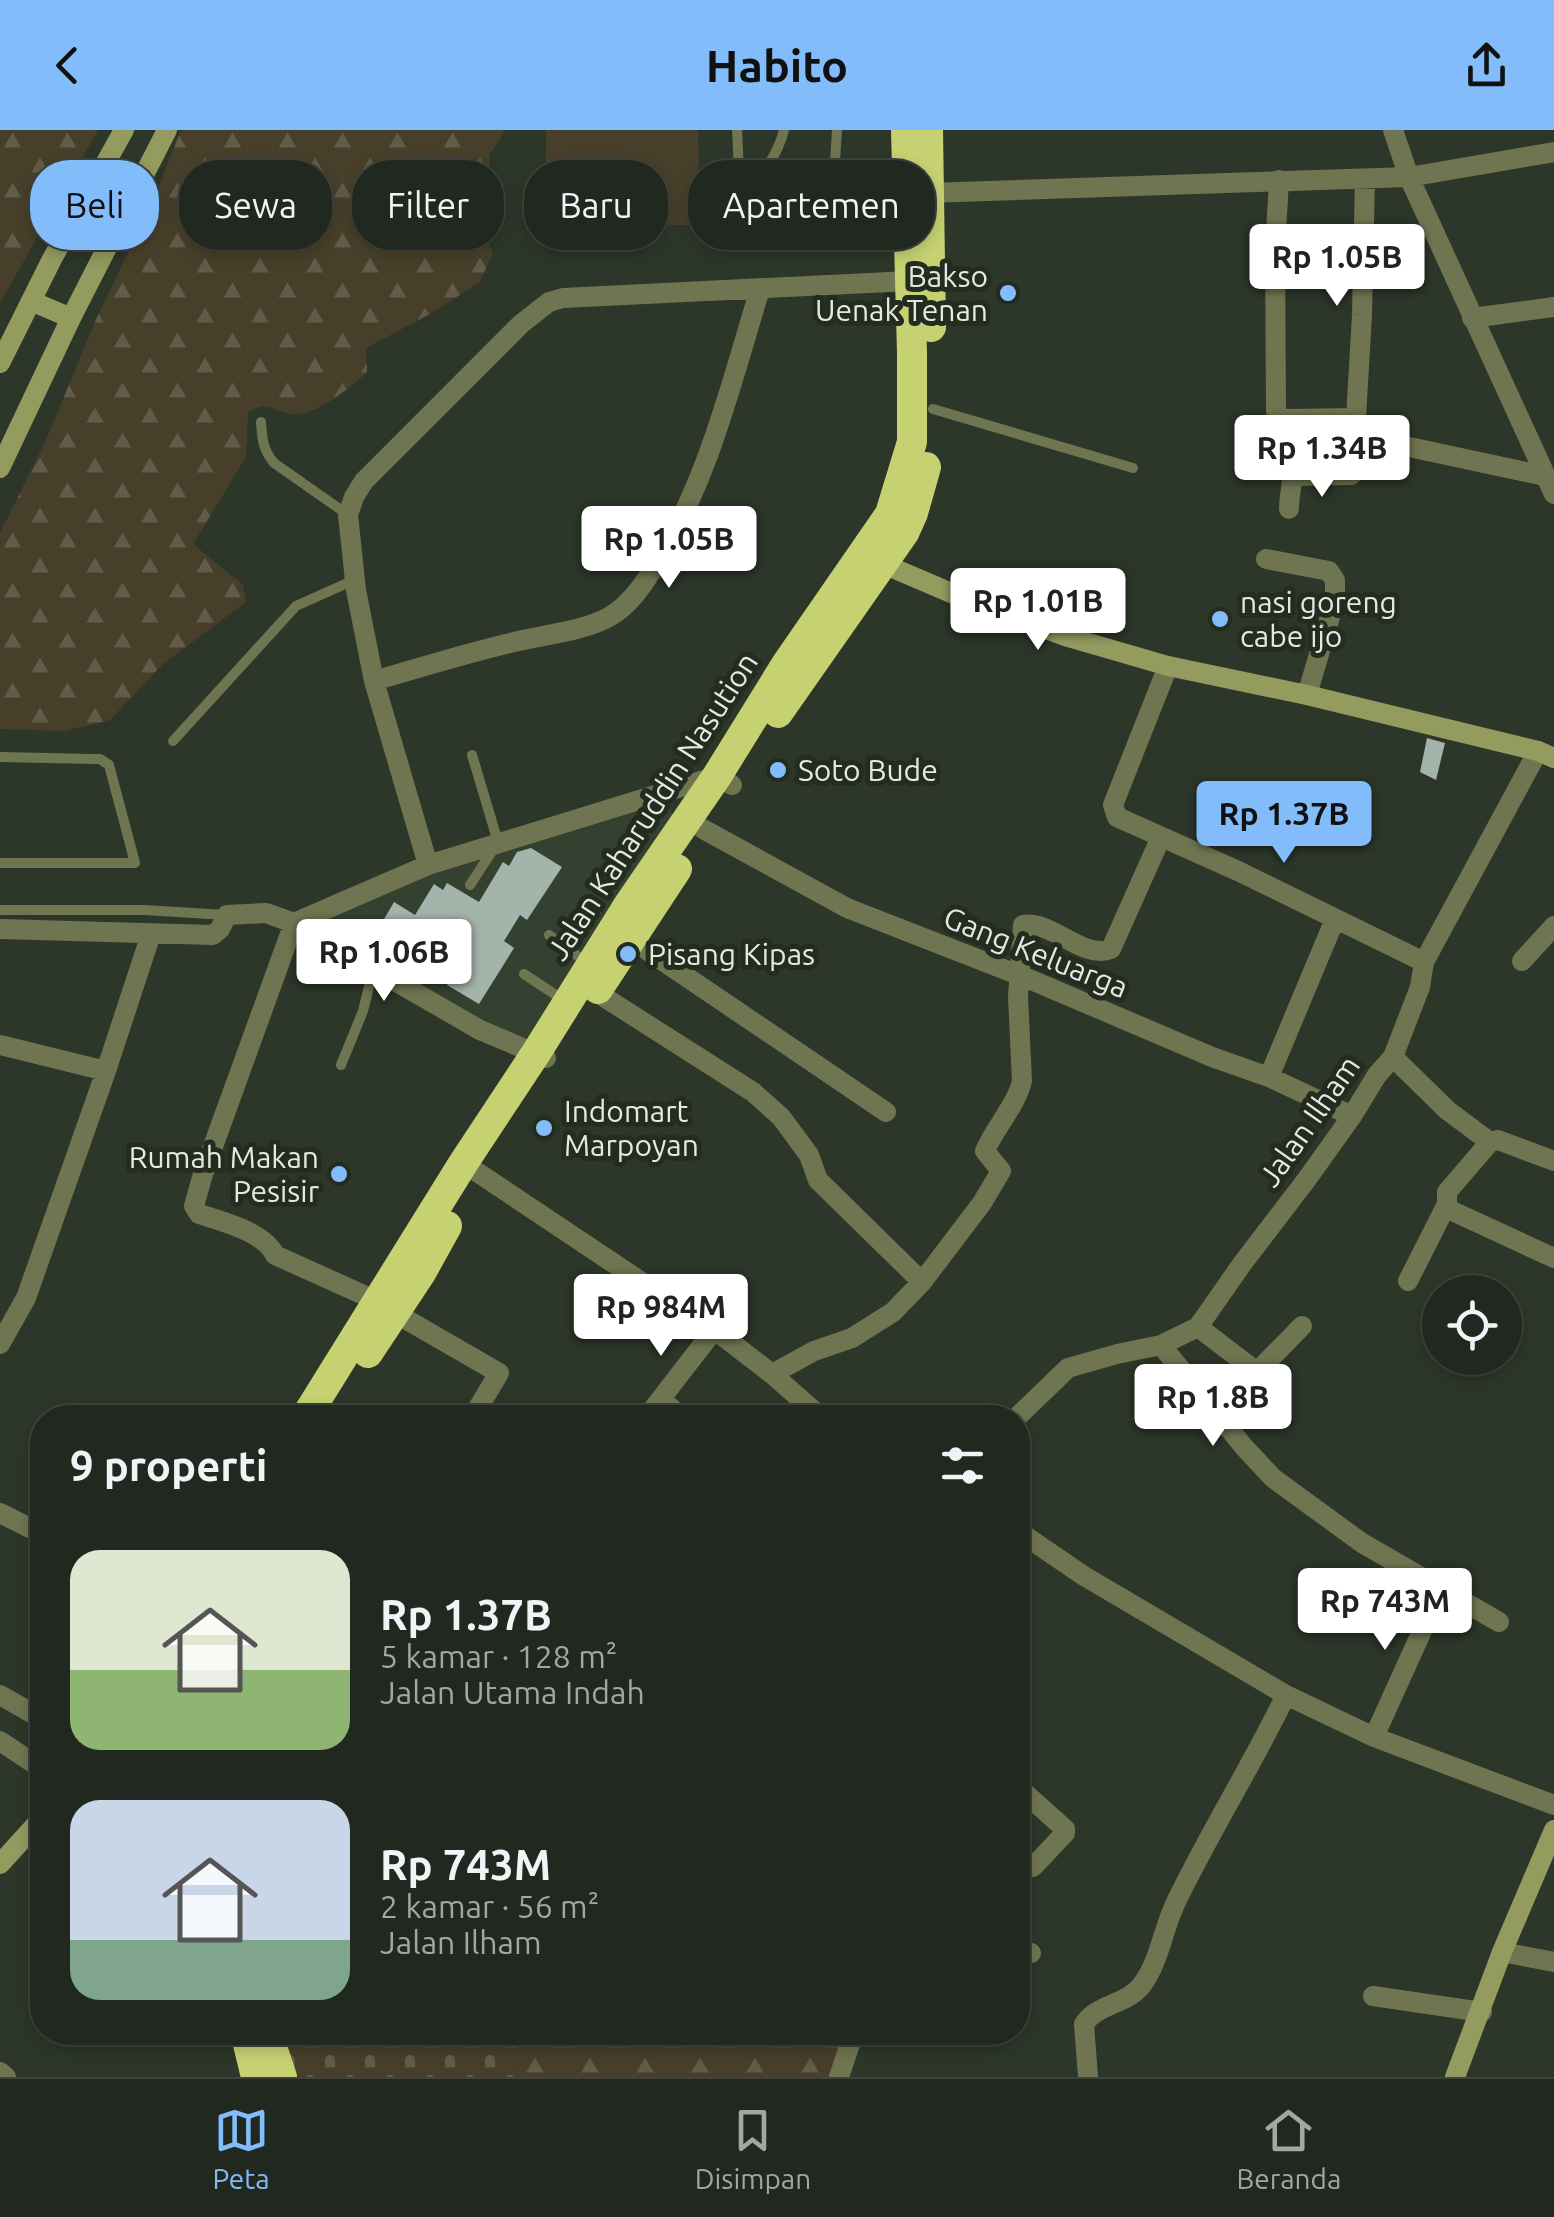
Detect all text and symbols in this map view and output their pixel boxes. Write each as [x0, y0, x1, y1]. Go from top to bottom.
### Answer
icon: back [40, 38, 95, 93]
icon: share [1459, 38, 1514, 93]
text: Habito [706, 40, 848, 91]
chip: Beli [30, 160, 159, 250]
chip: Sewa [179, 160, 332, 250]
chip: Filter [352, 160, 504, 250]
chip: Baru [524, 160, 668, 250]
chip: Apartemen [688, 160, 935, 250]
pin: Rp 1.05B [1234, 224, 1440, 309]
text: Rp 1.05B [1272, 238, 1402, 274]
place label: Bakso Uenak Tenan [815, 259, 988, 327]
marker: Bakso Uenak Tenan [997, 282, 1019, 304]
pin: Rp 1.34B [1219, 415, 1425, 500]
text: Rp 1.34B [1257, 429, 1387, 465]
pin: Rp 1.05B [566, 506, 772, 591]
text: Rp 1.05B [604, 520, 734, 556]
pin: Rp 1.01B [935, 568, 1141, 653]
text: Rp 1.01B [973, 582, 1103, 618]
place label: nasi goreng cabe ijo [1240, 585, 1397, 653]
marker: nasi goreng cabe ijo [1209, 608, 1231, 630]
street label: Jalan Kaharuddin Nasution [540, 646, 764, 966]
place label: Soto Bude [798, 753, 938, 787]
marker: Soto Bude [767, 759, 789, 781]
pin: Rp 1.37B [1181, 781, 1387, 866]
text: Rp 1.37B [1219, 795, 1349, 831]
street label: Gang Keluarga [939, 900, 1133, 1004]
pin: Rp 1.06B [281, 919, 487, 1004]
text: Rp 1.06B [319, 933, 449, 969]
place label: Pisang Kipas [648, 937, 815, 971]
marker: Pisang Kipas [617, 943, 639, 965]
street label: Jalan Ilham [1252, 1049, 1366, 1193]
place label: Indomart Marpoyan [564, 1094, 699, 1162]
marker: Indomart Marpoyan [533, 1117, 555, 1139]
place label: Rumah Makan Pesisir [129, 1140, 320, 1208]
marker: Rumah Makan Pesisir [328, 1163, 350, 1185]
pin: Rp 984M [569, 1274, 753, 1359]
map controls [1422, 1275, 1522, 1375]
button: locate [1422, 1275, 1522, 1375]
text: Rp 984M [596, 1288, 726, 1324]
pin: Rp 1.8B [1121, 1364, 1305, 1449]
text: Rp 1.8B [1157, 1378, 1269, 1414]
icon: filters [935, 1438, 990, 1493]
text: 9 properti [70, 1442, 267, 1489]
pin: Rp 743M [1293, 1568, 1477, 1653]
text: Rp 743M [1320, 1582, 1450, 1618]
icon: home [150, 1590, 270, 1710]
text: Rp 1.37B [380, 1591, 552, 1638]
text: 5 kamar · 128 m² [380, 1638, 617, 1674]
text: Jalan Utama Indah [380, 1674, 645, 1710]
icon: home [150, 1840, 270, 1960]
text: Rp 743M [380, 1841, 551, 1888]
text: 2 kamar · 56 m² [380, 1888, 599, 1924]
text: Jalan Ilham [380, 1924, 542, 1960]
tab: Peta [213, 2103, 270, 2194]
tab: Disimpan [695, 2103, 811, 2194]
tab: Beranda [1236, 2103, 1341, 2194]

